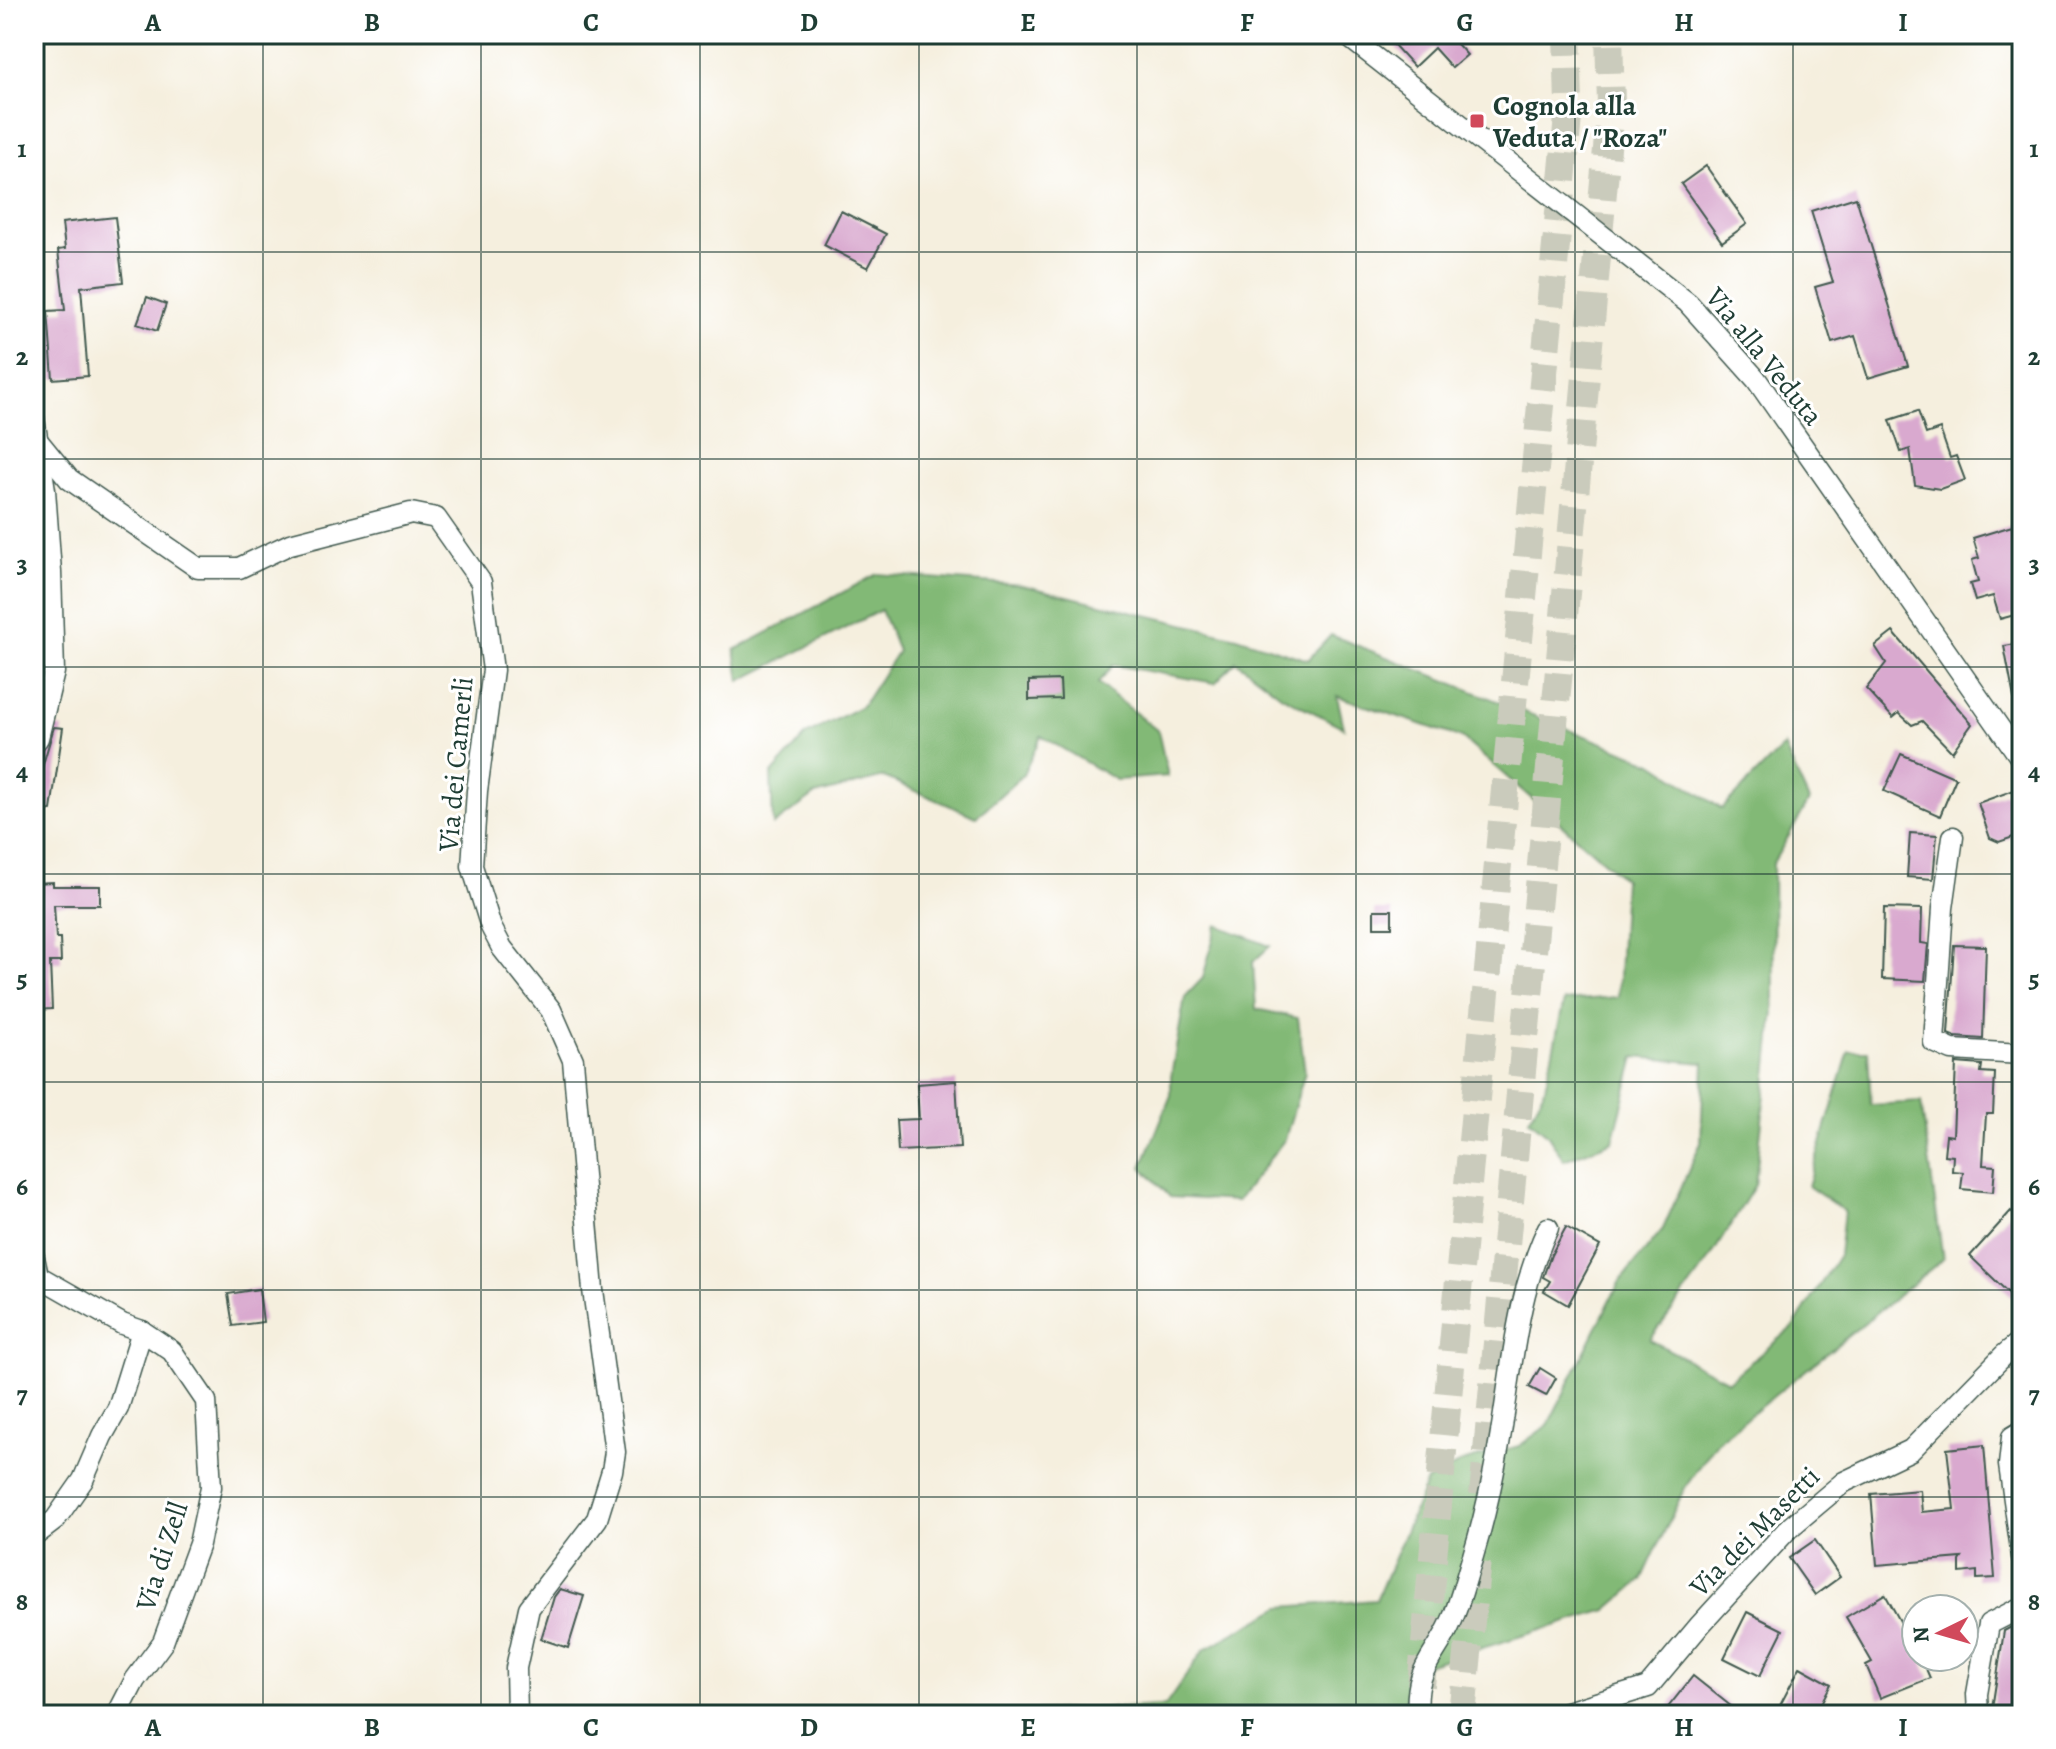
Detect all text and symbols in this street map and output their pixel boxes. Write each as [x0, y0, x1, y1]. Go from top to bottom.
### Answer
text: A [144, 5, 162, 40]
text: B [364, 5, 380, 40]
text: C [583, 5, 599, 40]
text: D [800, 5, 818, 40]
text: E [1020, 5, 1036, 40]
text: F [1240, 5, 1254, 40]
text: G [1456, 5, 1474, 40]
text: H [1674, 5, 1694, 40]
text: I [1898, 5, 1908, 40]
place label: Cognola alla Veduta / "Roza" [1492, 87, 1667, 157]
marker: Cognola alla Veduta / "Roza" [1468, 112, 1486, 130]
text: 1 [17, 131, 27, 166]
text: 1 [2029, 131, 2039, 166]
street label: Via alla Veduta [1696, 279, 1832, 434]
text: 2 [16, 339, 29, 374]
text: 2 [2028, 339, 2041, 374]
text: 3 [16, 546, 28, 581]
text: 3 [2028, 546, 2040, 581]
street label: Via dei Camerli [429, 675, 483, 854]
text: 4 [16, 754, 28, 789]
text: 4 [2028, 754, 2040, 789]
text: 5 [16, 961, 28, 996]
text: 5 [2028, 961, 2040, 996]
text: 6 [16, 1169, 28, 1204]
text: 6 [2028, 1169, 2040, 1204]
text: 7 [16, 1377, 28, 1412]
text: 7 [2028, 1377, 2040, 1412]
street label: Via dei Masetti [1680, 1458, 1828, 1606]
street label: Via di Zell [126, 1497, 197, 1617]
text: 8 [16, 1584, 28, 1619]
text: 8 [2028, 1584, 2040, 1619]
north arrow [1900, 1593, 1980, 1673]
text: N [1905, 1625, 1937, 1644]
text: A [144, 1710, 162, 1745]
text: B [364, 1710, 380, 1745]
text: C [583, 1710, 599, 1745]
text: D [800, 1710, 818, 1745]
text: E [1020, 1710, 1036, 1745]
text: F [1240, 1710, 1254, 1745]
text: G [1456, 1710, 1474, 1745]
text: H [1674, 1710, 1694, 1745]
text: I [1898, 1710, 1908, 1745]

